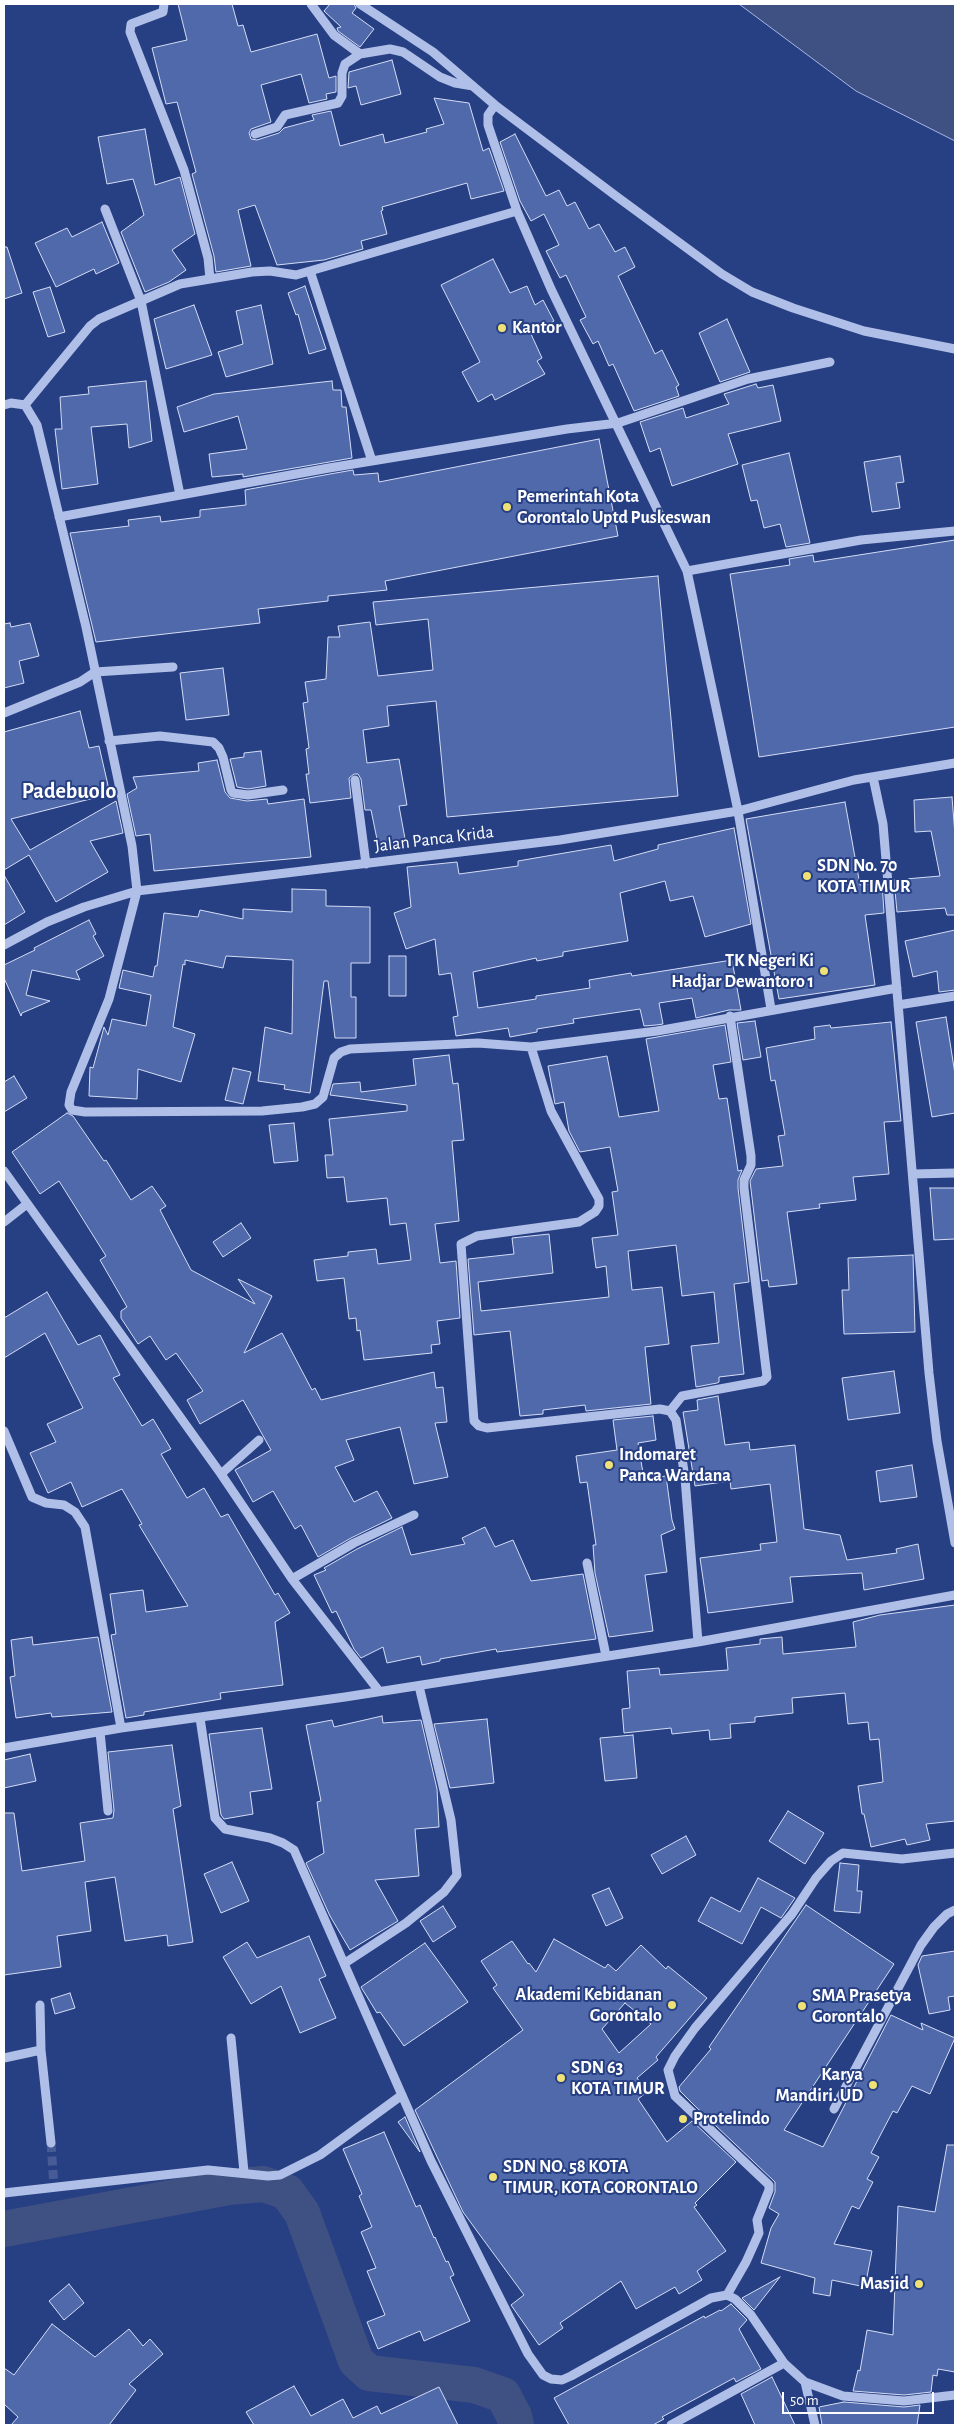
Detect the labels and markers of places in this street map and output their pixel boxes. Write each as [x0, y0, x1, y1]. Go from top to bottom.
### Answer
place label: Kantor [512, 317, 561, 339]
marker: Kantor [496, 322, 508, 334]
place label: Pemerintah Kota Gorontalo Uptd Puskeswan [517, 486, 711, 528]
marker: Pemerintah Kota Gorontalo Uptd Puskeswan [501, 501, 513, 513]
place label: SDN No. 70 KOTA TIMUR [817, 855, 911, 898]
marker: SDN No. 70 KOTA TIMUR [801, 870, 813, 882]
place label: TK Negeri Ki Hadjar Dewantoro 1 [671, 950, 814, 992]
marker: TK Negeri Ki Hadjar Dewantoro 1 [818, 965, 830, 977]
place label: Indomaret Panca Wardana [619, 1444, 731, 1486]
marker: Indomaret Panca Wardana [603, 1459, 615, 1471]
place label: Akademi Kebidanan Gorontalo [516, 1984, 662, 2026]
place label: SMA Prasetya Gorontalo [812, 1985, 911, 2028]
marker: Akademi Kebidanan Gorontalo [666, 1999, 678, 2011]
marker: SMA Prasetya Gorontalo [796, 2000, 808, 2012]
place label: SDN 63 KOTA TIMUR [571, 2057, 665, 2100]
place label: Karya Mandiri. UD [776, 2064, 863, 2106]
marker: SDN 63 KOTA TIMUR [555, 2072, 567, 2084]
marker: Karya Mandiri. UD [867, 2079, 879, 2091]
place label: Protelindo [693, 2108, 770, 2130]
marker: Protelindo [677, 2113, 689, 2125]
place label: SDN NO. 58 KOTA TIMUR, KOTA GORONTALO [503, 2156, 698, 2198]
marker: SDN NO. 58 KOTA TIMUR, KOTA GORONTALO [487, 2171, 499, 2183]
place label: Masjid [860, 2273, 909, 2295]
marker: Masjid [913, 2278, 925, 2290]

